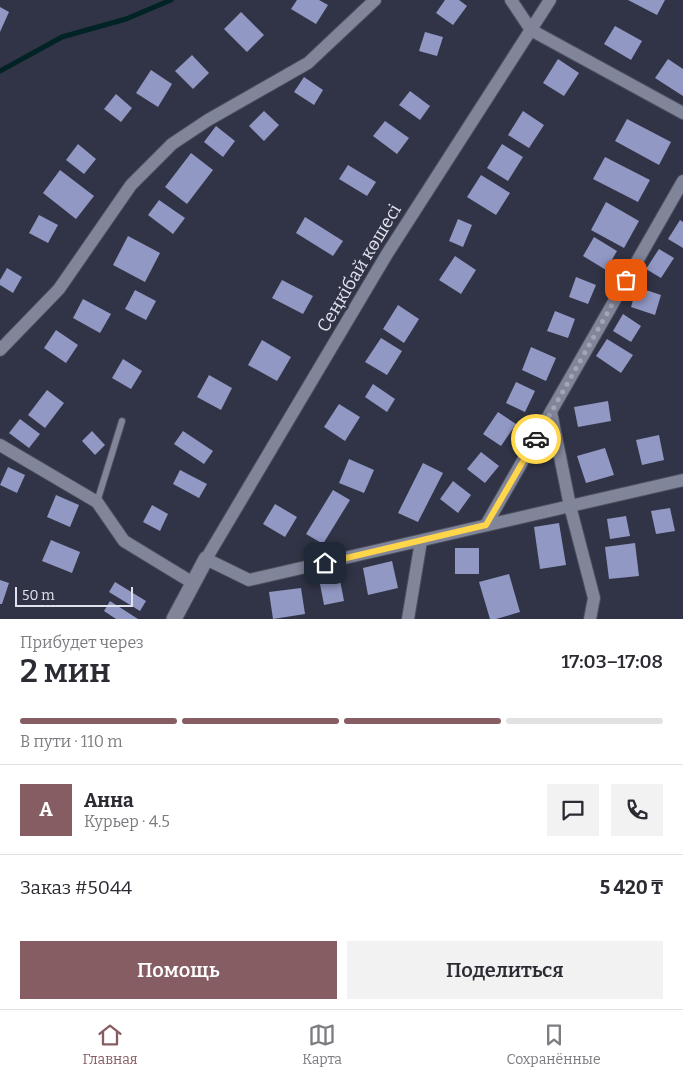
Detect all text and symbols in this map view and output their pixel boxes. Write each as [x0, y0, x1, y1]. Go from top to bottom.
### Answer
street label: Сеңкібай көшесі [312, 200, 406, 336]
pin [605, 259, 647, 301]
icon: bag [612, 266, 640, 294]
courier [511, 414, 561, 464]
icon: car [522, 425, 550, 453]
pin [304, 542, 346, 584]
icon: home [311, 549, 339, 577]
scale bar [15, 584, 132, 607]
text: 50 m [22, 587, 55, 604]
text: Прибудет через [20, 633, 144, 652]
text: 17:03–17:08 [561, 650, 663, 673]
text: 2 мин [20, 652, 111, 690]
text: В пути · 110 m [20, 732, 123, 751]
button: chat [547, 784, 599, 836]
button: phone [611, 784, 663, 836]
text: Анна [84, 789, 134, 812]
text: А [39, 798, 53, 821]
text: Курьер · 4.5 [84, 812, 170, 831]
text: Заказ #5044 [20, 876, 132, 899]
text: 5 420 ₸ [600, 876, 663, 899]
button: Помощь [20, 941, 337, 999]
button: Поделиться [347, 941, 663, 999]
tab: Главная [82, 1021, 138, 1068]
tab: Карта [302, 1021, 342, 1068]
tab: Сохранённые [507, 1021, 601, 1068]

